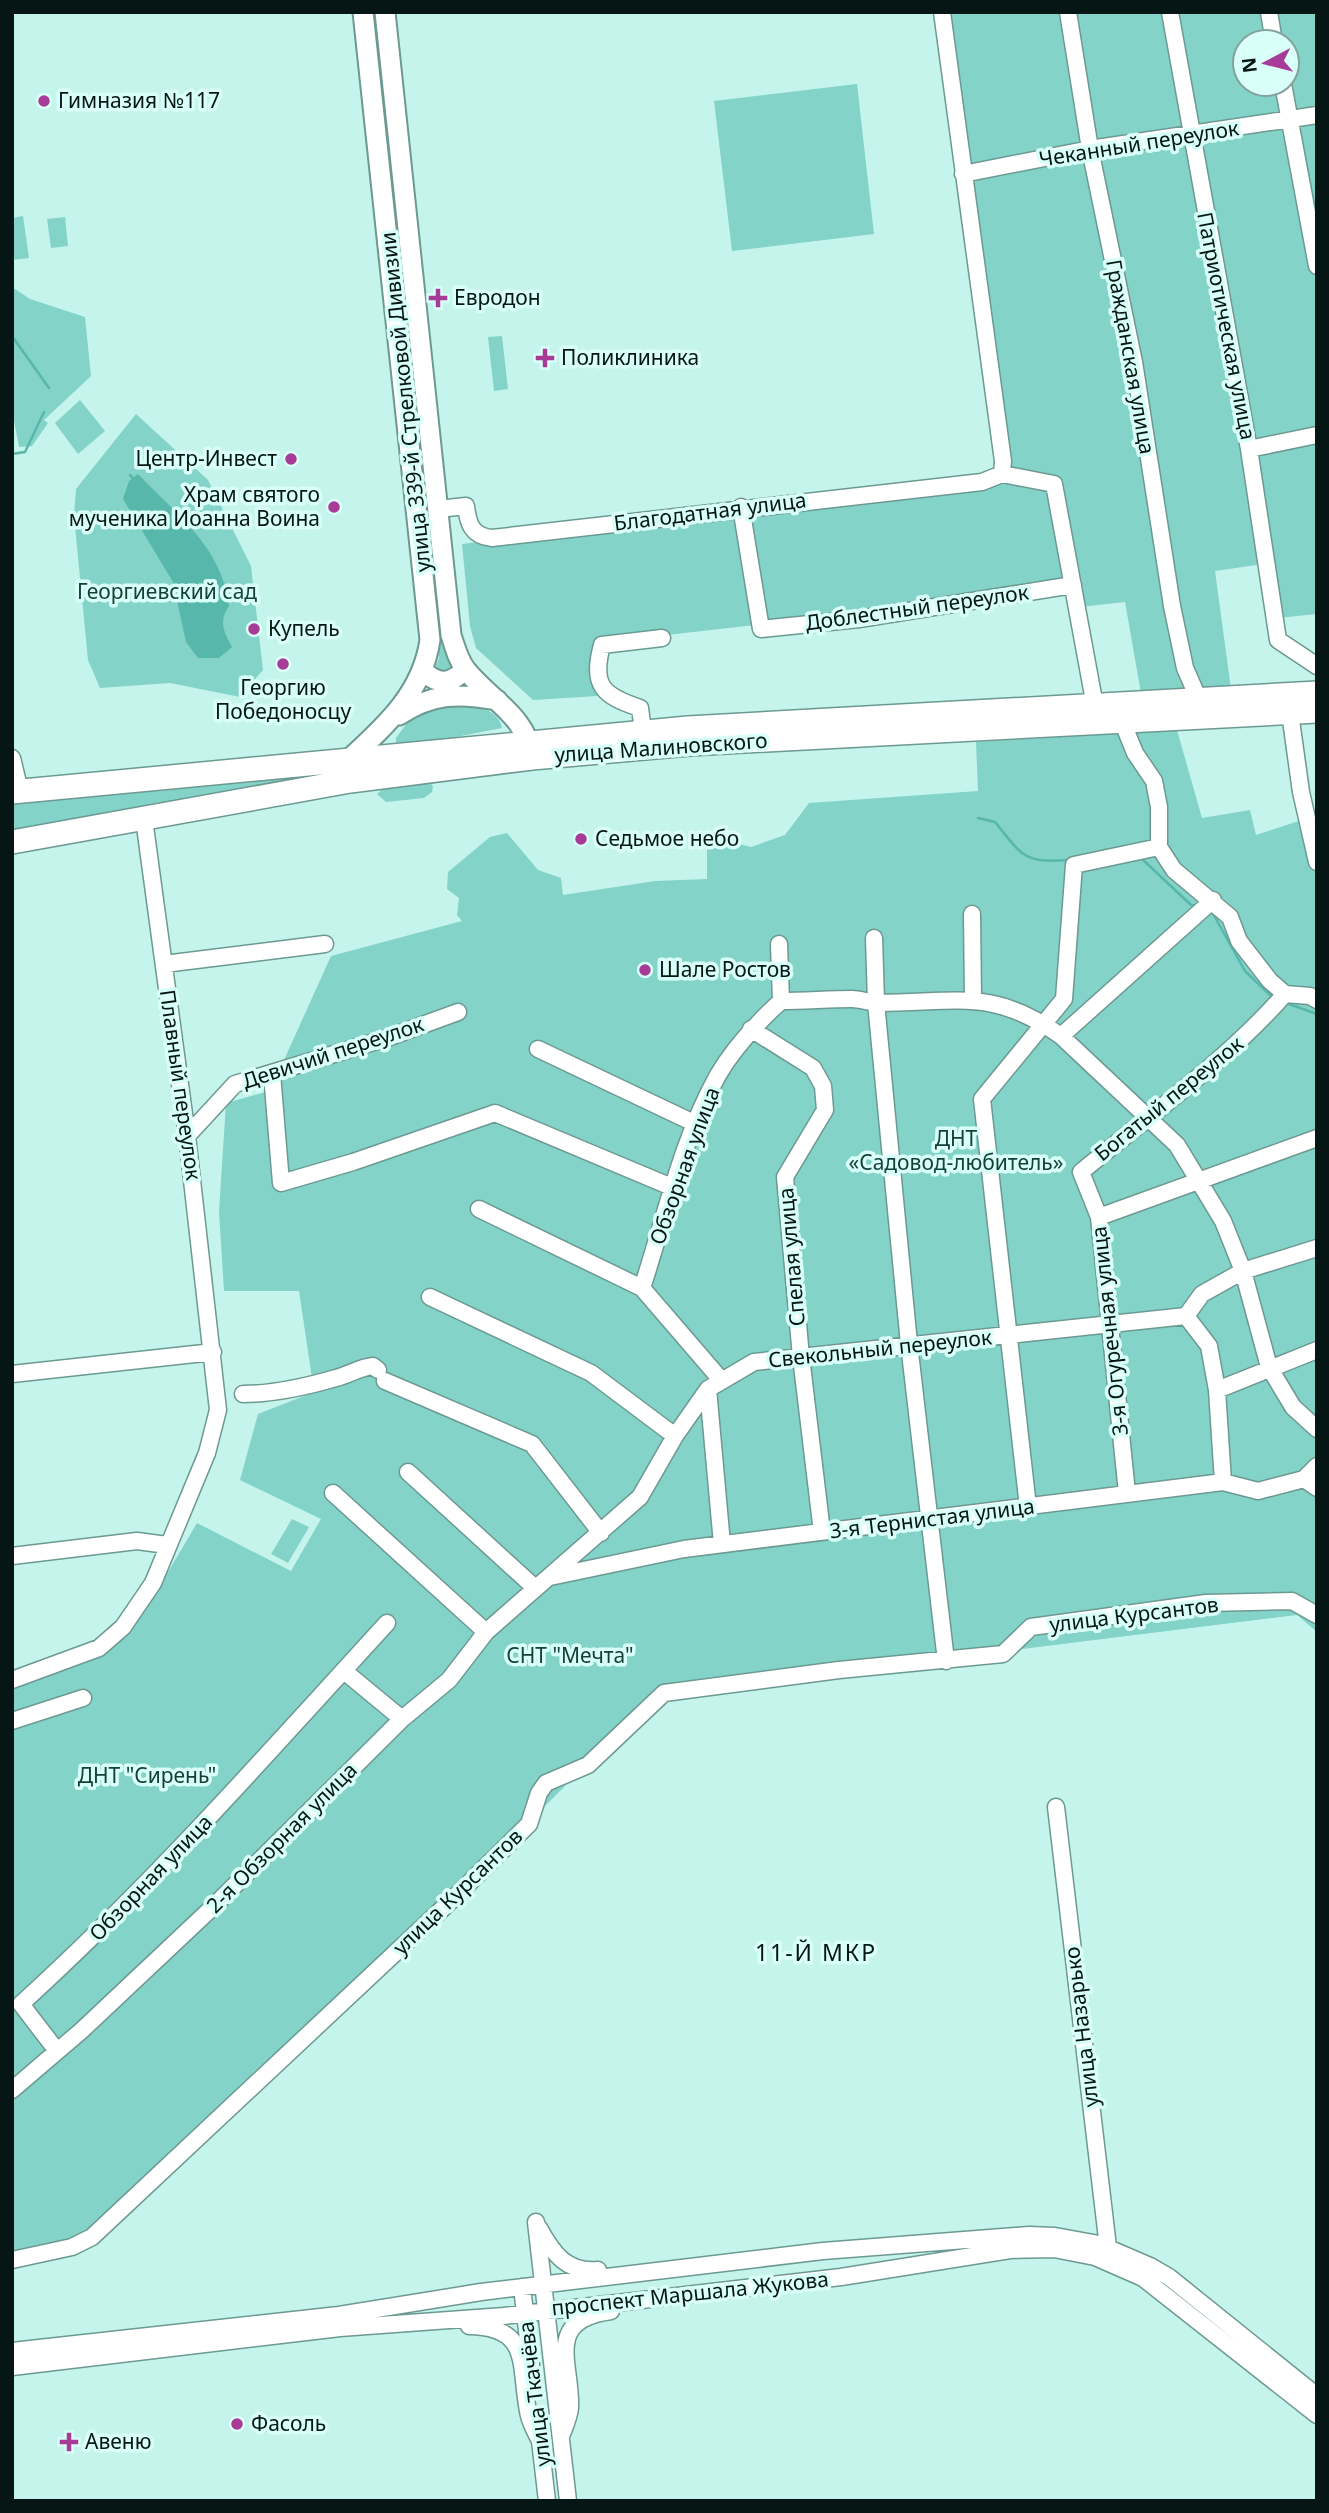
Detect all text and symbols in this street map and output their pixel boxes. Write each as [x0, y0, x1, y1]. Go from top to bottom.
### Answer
north arrow [1231, 28, 1301, 98]
text: N [1235, 56, 1263, 74]
place label: Гимназия №117 [58, 86, 220, 114]
marker: Гимназия №117 [36, 93, 52, 109]
street label: Чеканный переулок [1037, 113, 1241, 173]
street label: Патриотическая улица [1191, 210, 1263, 442]
street label: улица 339-й Стрелковой Дивизии [373, 231, 437, 574]
street label: Гражданская улица [1100, 257, 1162, 456]
place label: Евродон [454, 283, 541, 311]
marker: Евродон [428, 288, 448, 308]
place label: Поликлиника [561, 343, 699, 371]
marker: Поликлиника [535, 348, 555, 368]
place label: Центр-Инвест [135, 444, 277, 472]
marker: Центр-Инвест [283, 451, 299, 467]
place label: Храм святого мученика Иоанна Воина [69, 480, 320, 532]
street label: Благодатная улица [612, 485, 808, 537]
marker: Храм святого мученика Иоанна Воина [326, 499, 342, 515]
park label: Георгиевский сад [77, 577, 257, 605]
street label: Доблестный переулок [803, 577, 1030, 637]
place label: Купель [268, 614, 340, 642]
marker: Купель [246, 621, 262, 637]
marker: Георгию Победоносцу [275, 656, 291, 672]
place label: Георгию Победоносцу [215, 673, 351, 725]
street label: улица Малиновского [554, 726, 768, 768]
place label: Седьмое небо [595, 824, 739, 852]
marker: Седьмое небо [573, 831, 589, 847]
place label: Шале Ростов [659, 955, 791, 983]
marker: Шале Ростов [637, 962, 653, 978]
street label: Плавный переулок [154, 988, 208, 1182]
street label: Девичий переулок [238, 1009, 427, 1095]
street label: Богатый переулок [1088, 1029, 1249, 1167]
street label: Обзорная улица [643, 1083, 726, 1248]
park label: ДНТ «Садовод-любитель» [849, 1124, 1063, 1176]
street label: Спелая улица [771, 1187, 811, 1327]
street label: 3-я Огуречная улица [1084, 1225, 1134, 1437]
street label: Свекольный переулок [767, 1322, 993, 1374]
street label: 3-я Тернистая улица [828, 1492, 1036, 1544]
street label: улица Курсантов [1048, 1590, 1220, 1638]
park label: СНТ "Мечта" [506, 1641, 634, 1669]
street label: 2-я Обзорная улица [200, 1756, 363, 1919]
park label: ДНТ "Сирень" [78, 1761, 216, 1789]
street label: Обзорная улица [83, 1808, 218, 1947]
street label: улица Курсантов [386, 1822, 528, 1960]
district label: 11-Й МКР [755, 1936, 877, 1968]
street label: улица Назарько [1057, 1945, 1105, 2109]
street label: проспект Маршала Жукова [550, 2265, 830, 2321]
street label: улица Ткачёва [511, 2320, 557, 2468]
place label: Фасоль [251, 2409, 326, 2437]
marker: Фасоль [229, 2416, 245, 2432]
place label: Авеню [85, 2427, 152, 2455]
marker: Авеню [59, 2432, 79, 2452]

